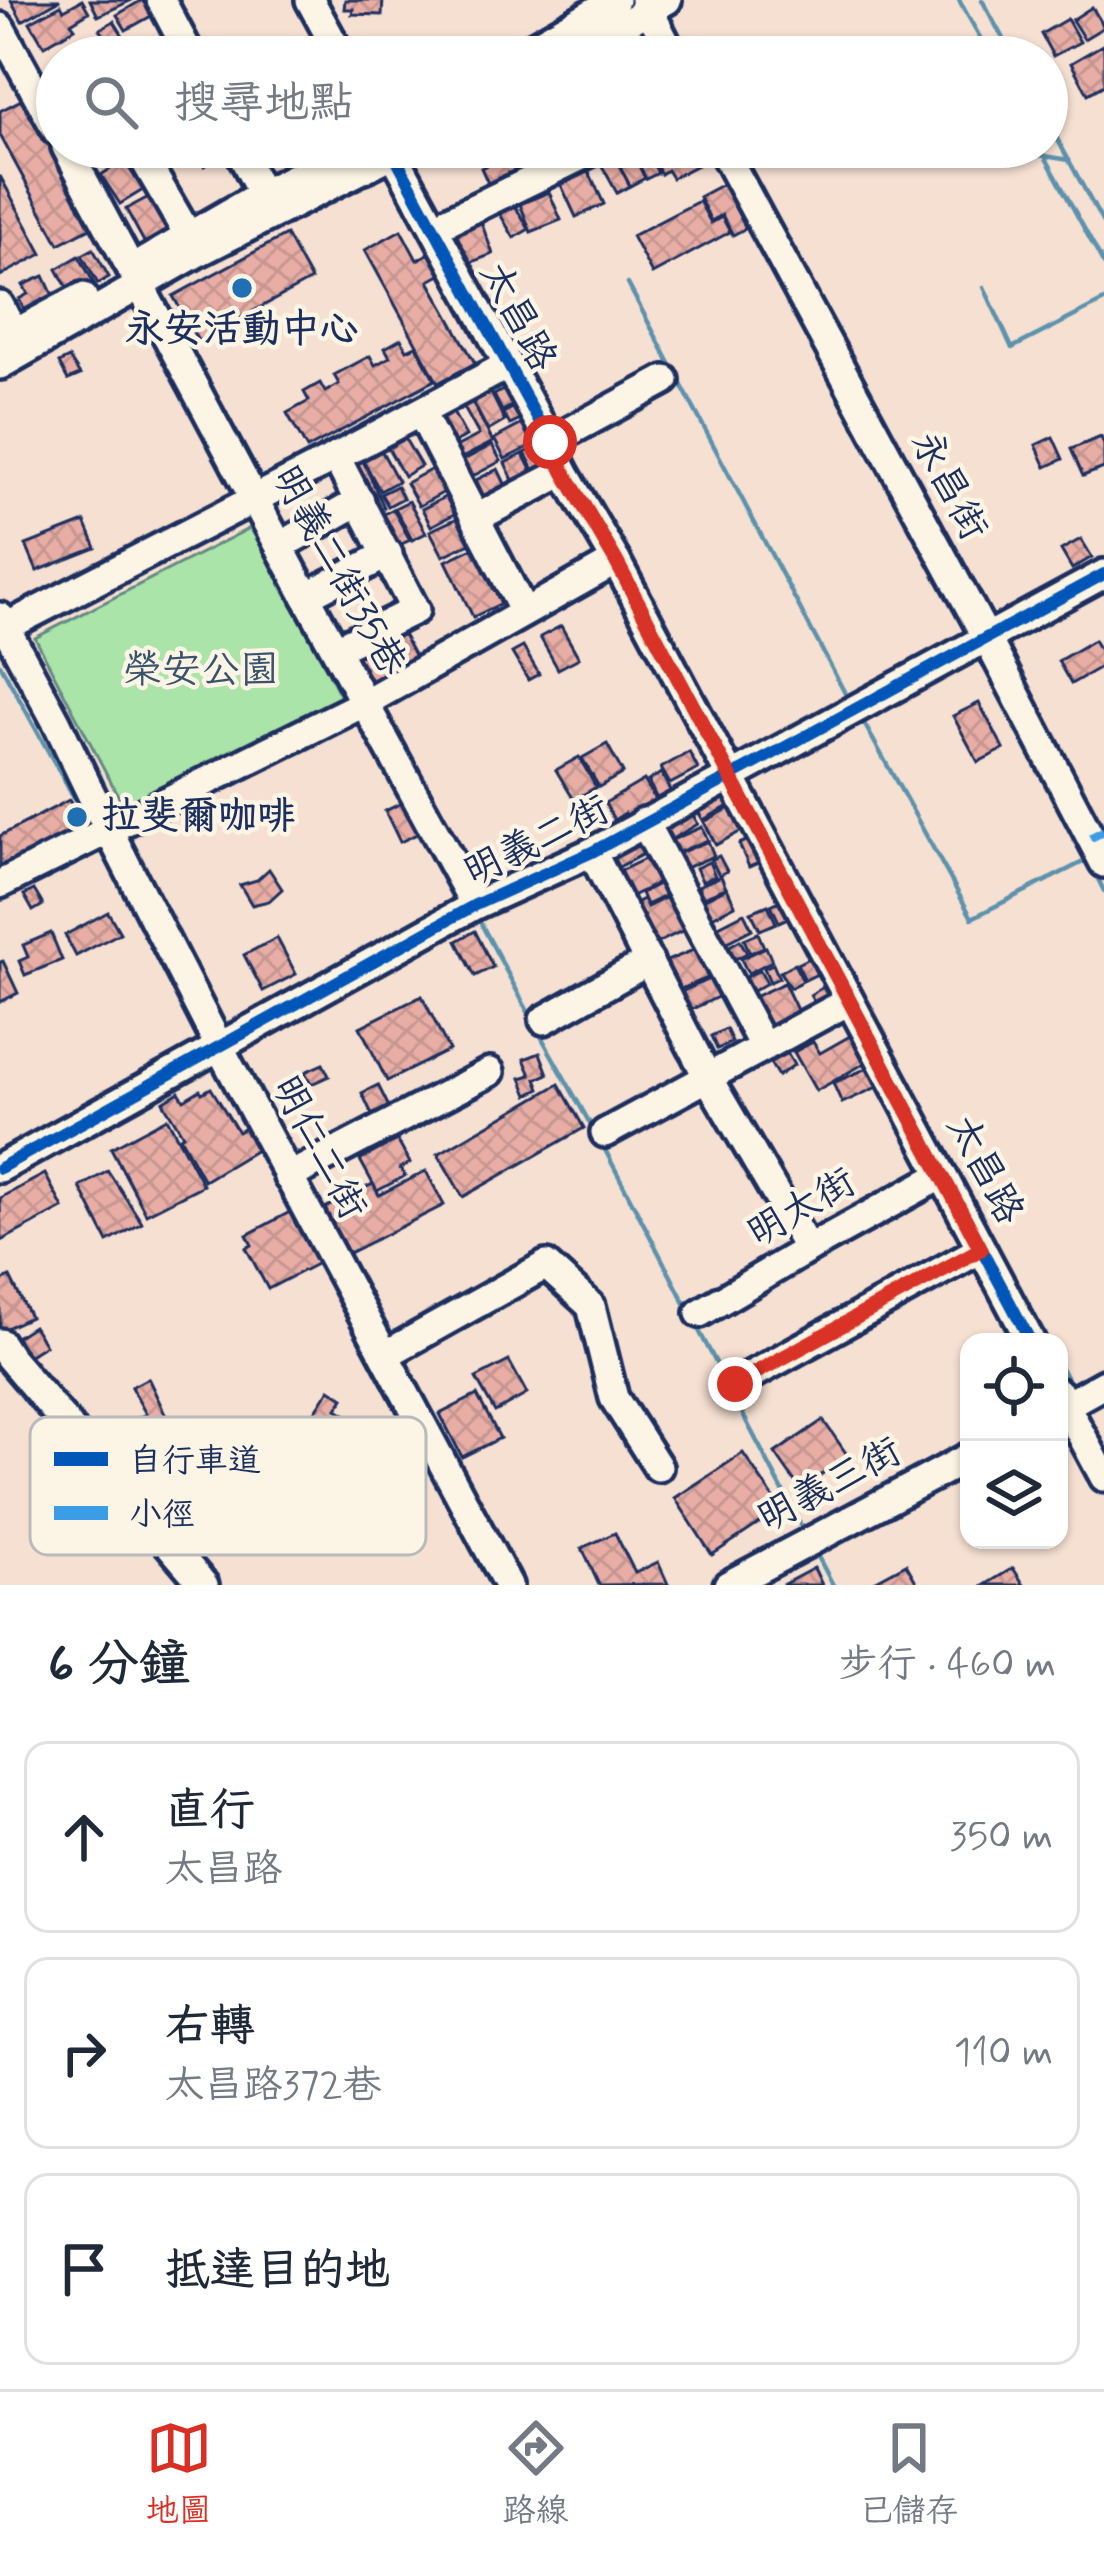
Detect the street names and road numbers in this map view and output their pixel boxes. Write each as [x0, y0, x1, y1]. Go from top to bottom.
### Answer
street label: 太昌路 [467, 253, 567, 381]
street label: 永昌街 [898, 422, 998, 550]
street label: 明義二街35巷 [259, 457, 417, 685]
street label: 明義二街 [456, 785, 618, 899]
street label: 明仁二街 [259, 1067, 377, 1229]
street label: 太昌路 [934, 1106, 1034, 1234]
street label: 明太街 [739, 1158, 865, 1260]
street label: 明義三街 [749, 1427, 911, 1545]

